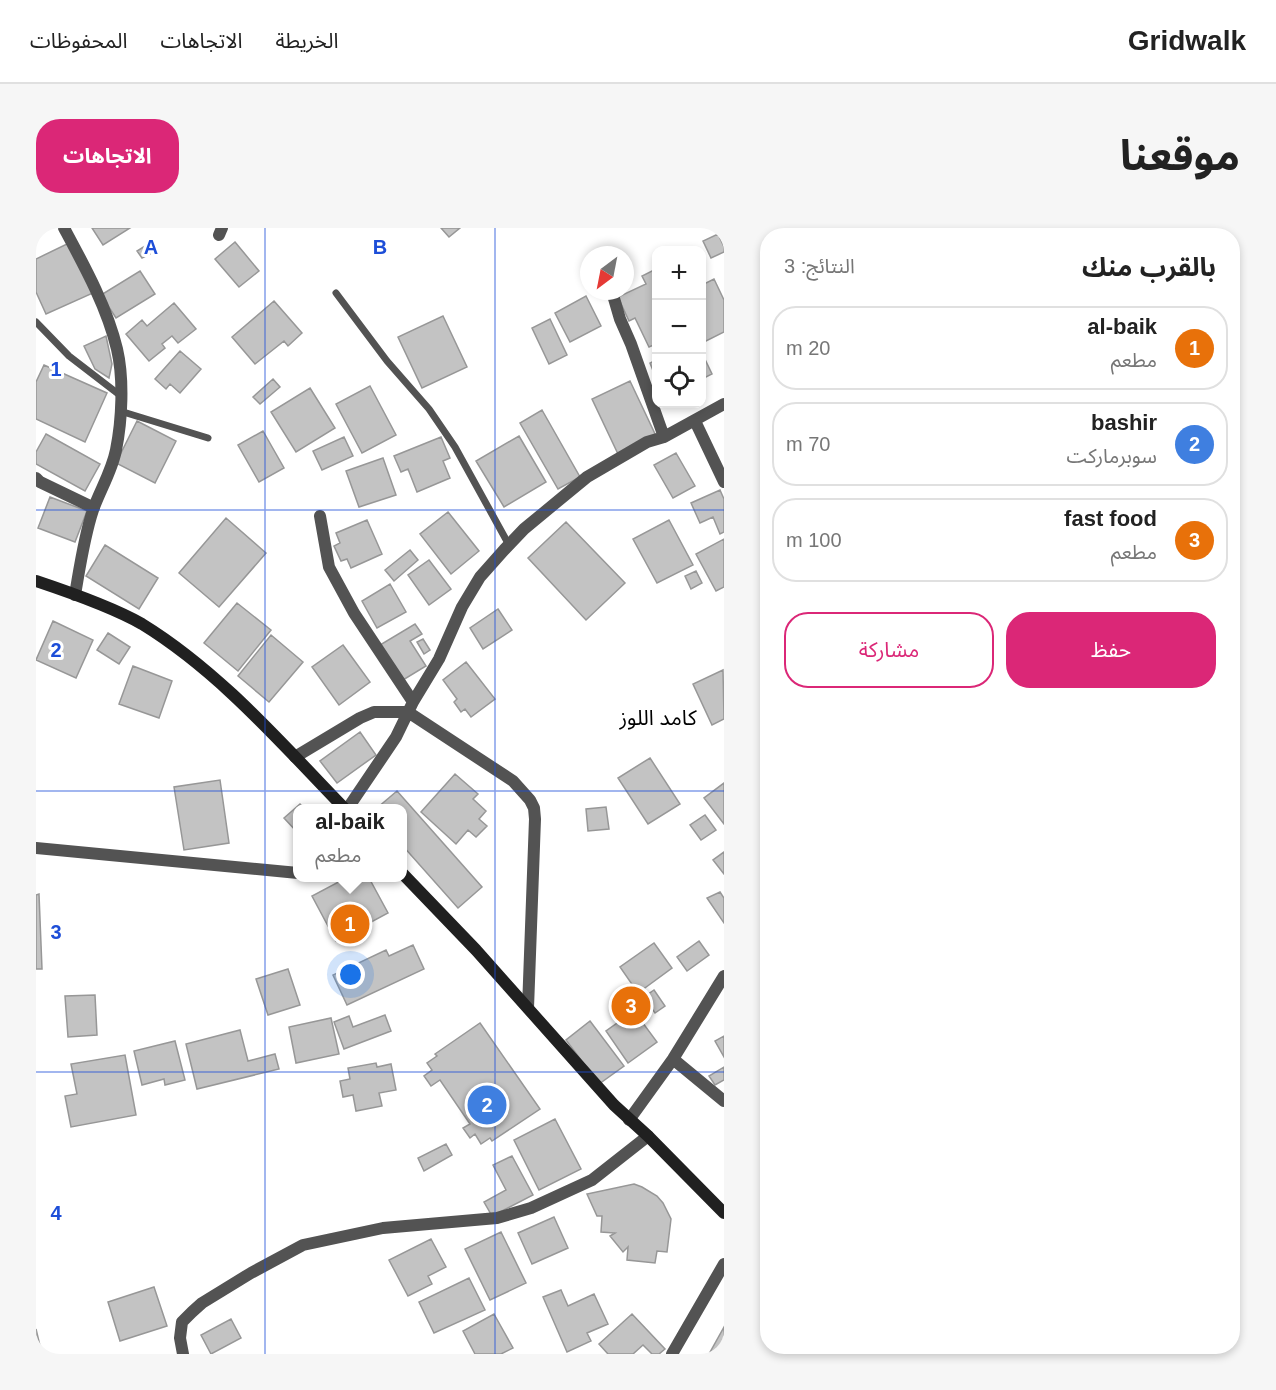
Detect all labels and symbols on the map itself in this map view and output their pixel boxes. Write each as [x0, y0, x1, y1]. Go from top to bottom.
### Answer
text: A [144, 236, 158, 258]
text: B [373, 236, 387, 258]
north arrow [580, 246, 634, 300]
text: 1 [50, 358, 62, 380]
text: 2 [50, 639, 62, 661]
district label: كامد اللوز [618, 706, 697, 730]
pin: 1 [330, 902, 370, 946]
text: 3 [50, 921, 62, 943]
your location [336, 960, 365, 989]
pin: 3 [612, 984, 650, 1028]
pin: 2 [468, 1082, 506, 1128]
text: 4 [50, 1202, 62, 1224]

